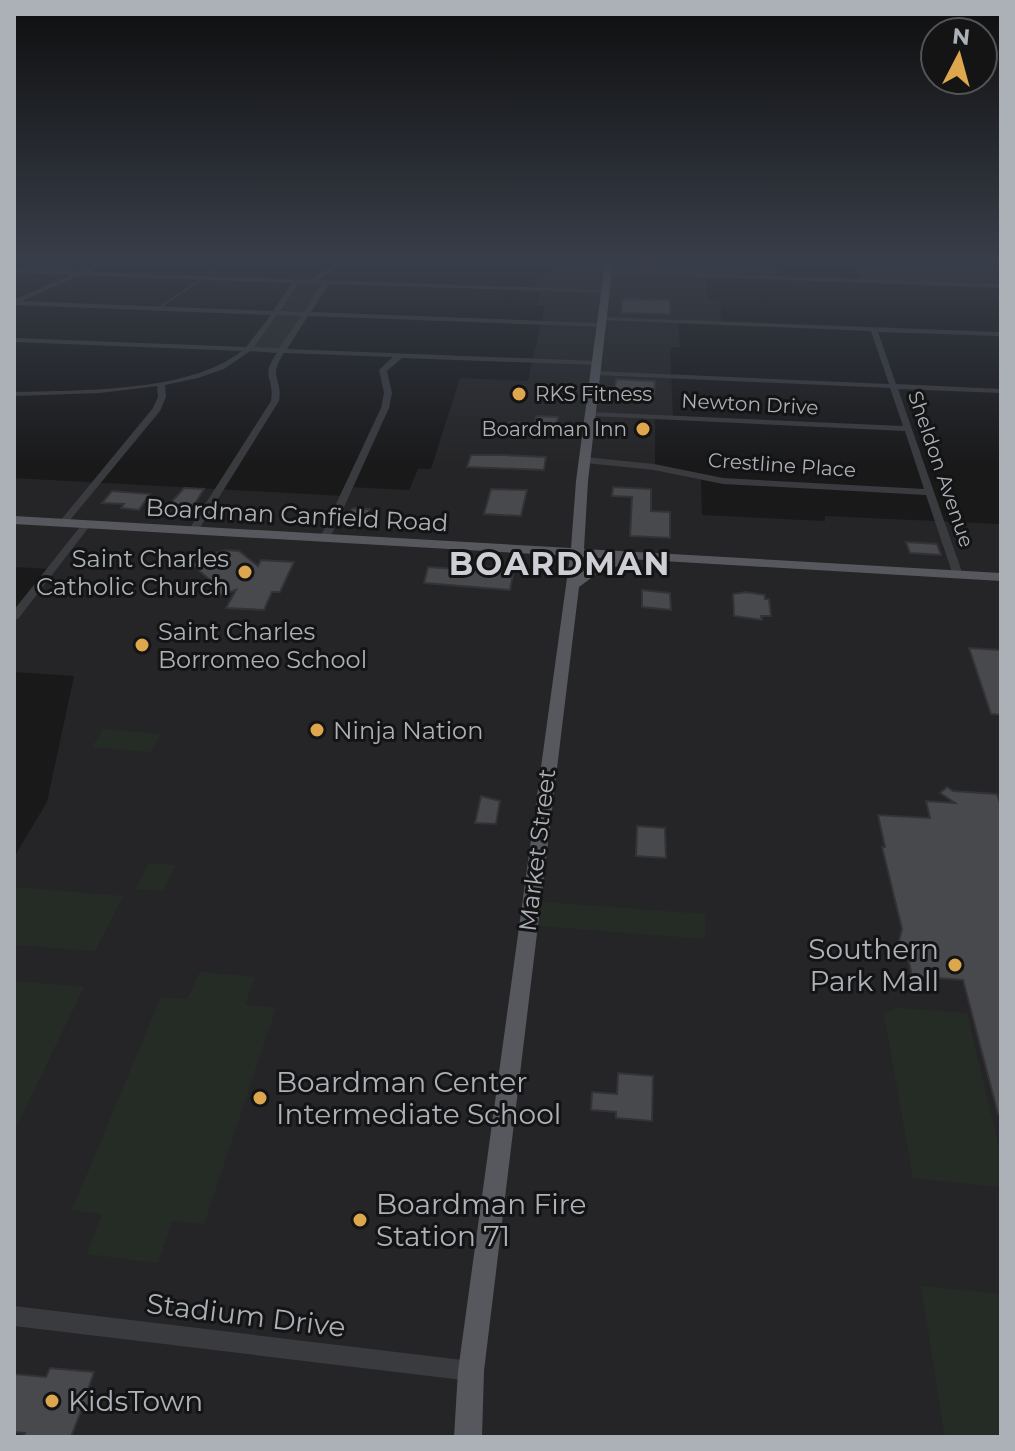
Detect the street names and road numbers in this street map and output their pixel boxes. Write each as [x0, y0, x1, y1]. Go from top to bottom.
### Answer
street label: Newton Drive [681, 388, 819, 420]
street label: Sheldon Avenue [903, 388, 979, 550]
street label: Crestline Place [707, 448, 857, 482]
street label: Boardman Canfield Road [145, 493, 449, 537]
street label: Market Street [513, 767, 561, 933]
street label: Stadium Drive [145, 1286, 347, 1344]

